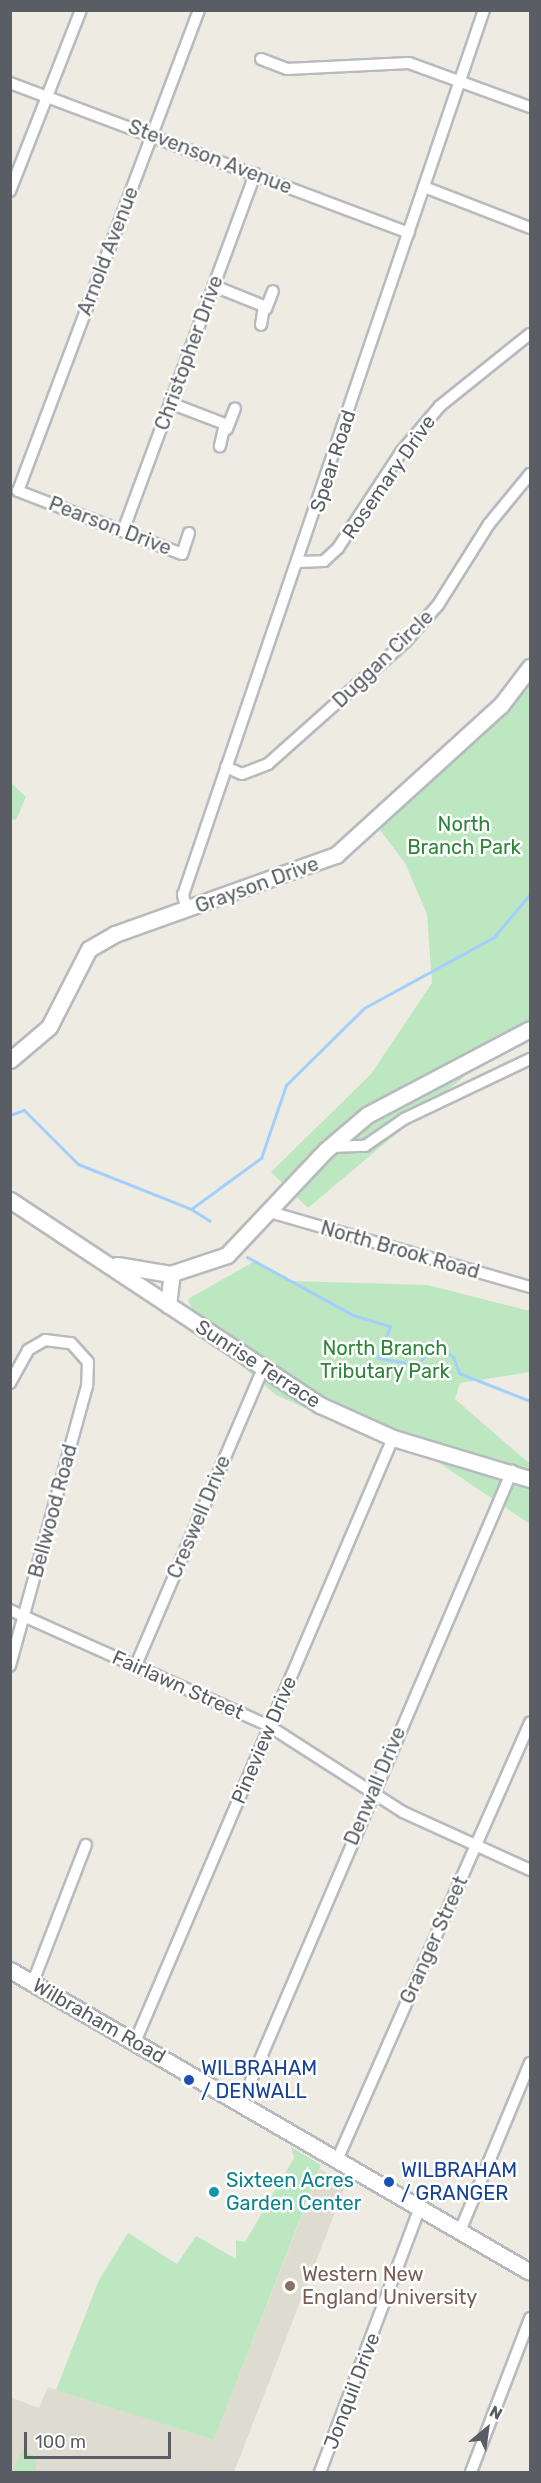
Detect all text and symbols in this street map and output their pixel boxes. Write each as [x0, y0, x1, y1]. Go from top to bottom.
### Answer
street label: Stevenson Avenue [125, 115, 295, 199]
street label: Arnold Avenue [72, 183, 144, 319]
street label: Christopher Drive [150, 272, 228, 434]
street label: Spear Road [305, 407, 361, 515]
street label: Rosemary Drive [337, 410, 441, 544]
street label: Pearson Drive [45, 492, 175, 560]
street label: Duggan Circle [328, 605, 438, 713]
park label: North Branch Park [407, 812, 521, 859]
street label: Grayson Drive [192, 852, 322, 918]
street label: North Brook Road [318, 1216, 482, 1284]
street label: Sunrise Terrace [191, 1315, 325, 1413]
park label: North Branch Tributary Park [320, 1336, 450, 1383]
street label: Bellwood Road [24, 1442, 82, 1580]
street label: Creswell Drive [162, 1452, 236, 1582]
street label: Fairlawn Street [109, 1645, 247, 1725]
street label: Pineview Drive [226, 1672, 302, 1808]
street label: Denwall Drive [339, 1723, 411, 1849]
street label: Granger Street [395, 1872, 473, 2008]
street label: Wilbraham Road [28, 1973, 170, 2069]
place label: WILBRAHAM / DENWALL [201, 2056, 317, 2103]
marker: WILBRAHAM / DENWALL [182, 2073, 196, 2087]
place label: WILBRAHAM / GRANGER [401, 2158, 517, 2205]
place label: Sixteen Acres Garden Center [226, 2168, 361, 2215]
marker: WILBRAHAM / GRANGER [382, 2175, 396, 2189]
marker: Sixteen Acres Garden Center [207, 2185, 221, 2199]
place label: Western New England University [302, 2262, 477, 2309]
marker: Western New England University [283, 2279, 297, 2293]
street label: Jonquil Drive [319, 2329, 385, 2453]
north arrow [457, 2399, 517, 2459]
text: N [486, 2402, 506, 2424]
scale bar [27, 2420, 174, 2458]
text: 100 m [35, 2431, 86, 2453]

